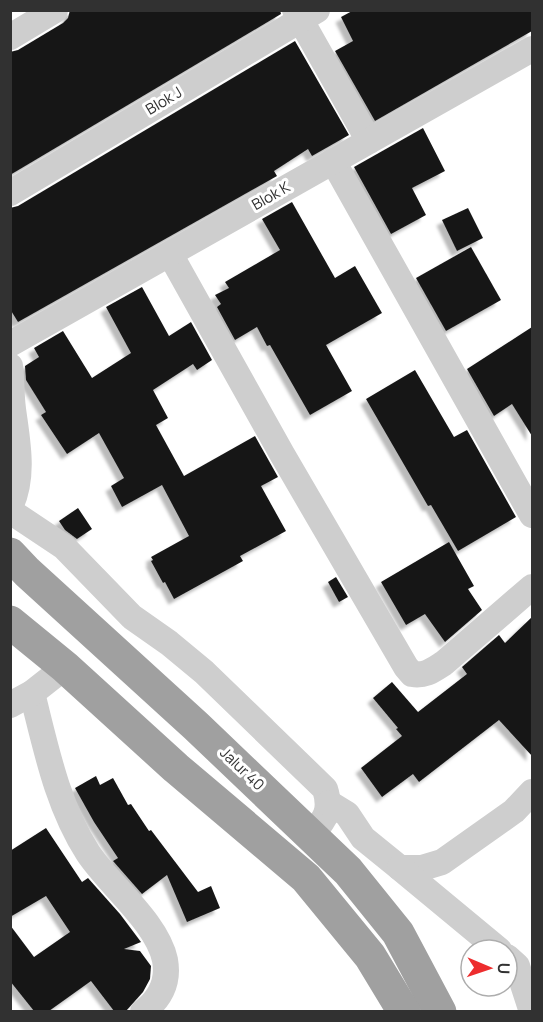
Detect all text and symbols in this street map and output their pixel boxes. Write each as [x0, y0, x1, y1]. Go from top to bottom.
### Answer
street label: Blok J [142, 82, 186, 120]
street label: Blok K [248, 176, 294, 215]
street label: Jalur 40 [216, 742, 269, 795]
north arrow [459, 938, 519, 998]
text: U [493, 962, 515, 975]

